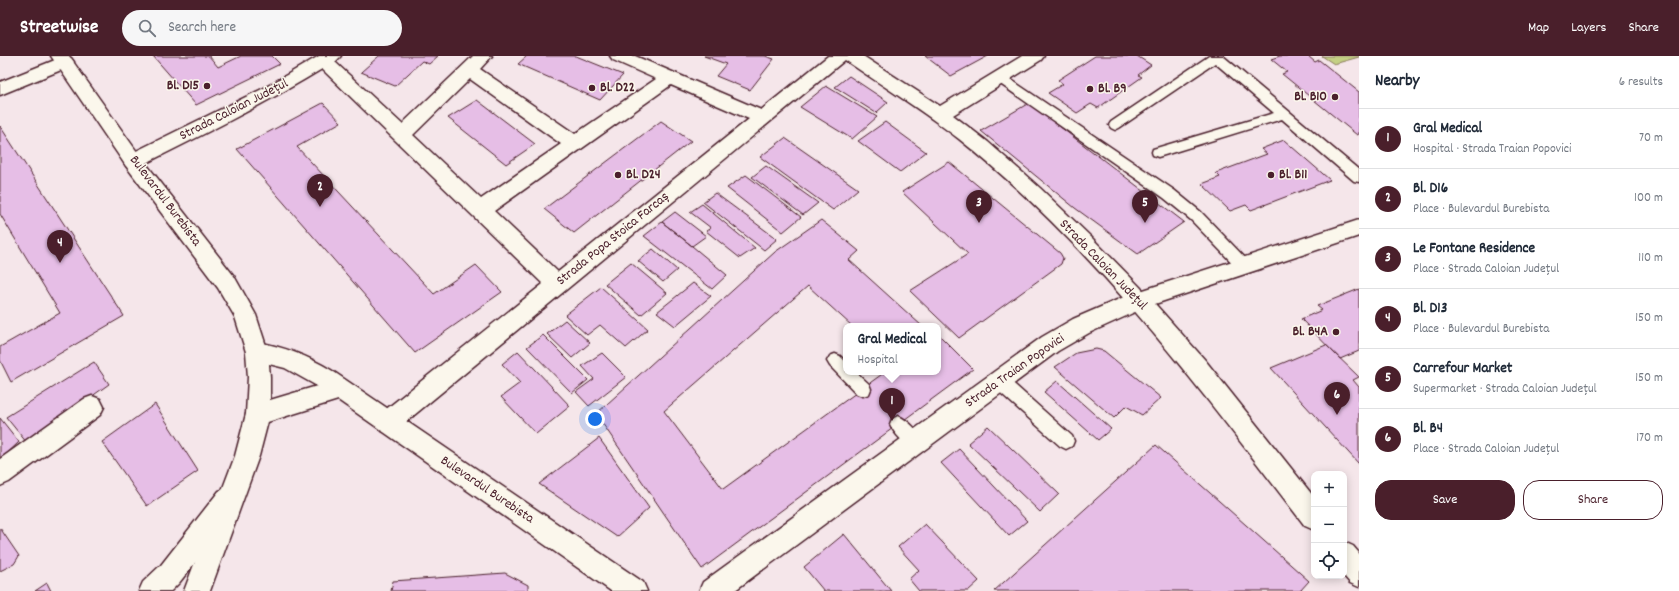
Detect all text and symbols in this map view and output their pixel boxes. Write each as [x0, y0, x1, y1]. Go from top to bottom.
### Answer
search box [122, 10, 402, 46]
text: Streetwise [20, 15, 98, 42]
icon: search [136, 17, 158, 39]
text: Search here [168, 17, 236, 39]
text: Map [1528, 18, 1549, 38]
text: Layers [1571, 18, 1606, 38]
text: Share [1628, 18, 1659, 38]
text: Nearby [1375, 70, 1419, 94]
text: 6 results [1619, 73, 1663, 92]
street label: Strada Caloian Județul [176, 74, 292, 146]
place label: Bl. D15 [167, 76, 200, 96]
place label: Bl. D22 [600, 78, 635, 98]
place label: Bl. B9 [1098, 79, 1127, 99]
marker: Bl. D15 [202, 81, 212, 91]
marker: Bl. D22 [587, 83, 597, 93]
marker: Bl. B9 [1085, 84, 1095, 94]
place label: Bl. B10 [1294, 87, 1327, 107]
marker: Bl. B10 [1330, 92, 1340, 102]
text: Gral Medical [1413, 118, 1482, 140]
text: 1 [1387, 129, 1389, 148]
text: 70 m [1639, 129, 1663, 148]
text: Hospital · Strada Traian Popovici [1413, 140, 1571, 159]
street label: Bulevardul Burebista [124, 151, 206, 251]
place label: Bl. D24 [626, 165, 661, 185]
place label: Bl. B11 [1279, 165, 1307, 185]
marker: Bl. D24 [613, 170, 623, 180]
marker: Bl. B11 [1266, 170, 1276, 180]
pin: 2 [307, 174, 333, 207]
text: Bl. D16 [1413, 178, 1448, 200]
street label: Strada Popa Stoica Farcaș [552, 187, 674, 291]
text: 2 [1385, 189, 1391, 208]
text: 100 m [1634, 189, 1663, 208]
pin: 3 [966, 190, 992, 223]
pin: 5 [1132, 190, 1158, 223]
text: Place · Bulevardul Burebista [1413, 200, 1549, 219]
street label: Strada Caloian Județul [1054, 215, 1152, 315]
pin: 4 [47, 230, 73, 263]
text: Le Fontane Residence [1413, 238, 1535, 260]
text: 3 [1385, 249, 1391, 268]
text: 110 m [1638, 249, 1663, 268]
text: Place · Strada Caloian Județul [1413, 260, 1559, 279]
text: Bl. D13 [1413, 298, 1447, 320]
text: 4 [1385, 309, 1391, 328]
text: 150 m [1635, 309, 1663, 328]
text: Place · Bulevardul Burebista [1413, 320, 1549, 339]
place label: Bl. B4A [1292, 322, 1328, 342]
popup [843, 323, 941, 375]
marker: Bl. B4A [1331, 327, 1341, 337]
text: Gral Medical [858, 329, 927, 351]
street label: Strada Traian Popovici [961, 329, 1069, 413]
text: Hospital [858, 351, 898, 370]
text: Carrefour Market [1413, 358, 1512, 380]
text: 5 [1385, 369, 1391, 388]
text: 150 m [1635, 369, 1663, 388]
text: Supermarket · Strada Caloian Județul [1413, 380, 1597, 399]
pin: 6 [1324, 382, 1350, 415]
pin: 1 [879, 388, 905, 421]
your location [585, 409, 605, 429]
text: Bl. B4 [1413, 418, 1443, 440]
text: 6 [1385, 429, 1391, 448]
text: 170 m [1636, 429, 1663, 448]
text: Place · Strada Caloian Județul [1413, 440, 1559, 459]
street label: Bulevardul Burebista [436, 451, 538, 529]
map controls [1311, 471, 1347, 579]
button: + [1311, 471, 1347, 507]
button: Save [1375, 480, 1515, 520]
button: Share [1523, 480, 1663, 520]
button: − [1311, 507, 1347, 543]
button: locate [1311, 543, 1347, 579]

